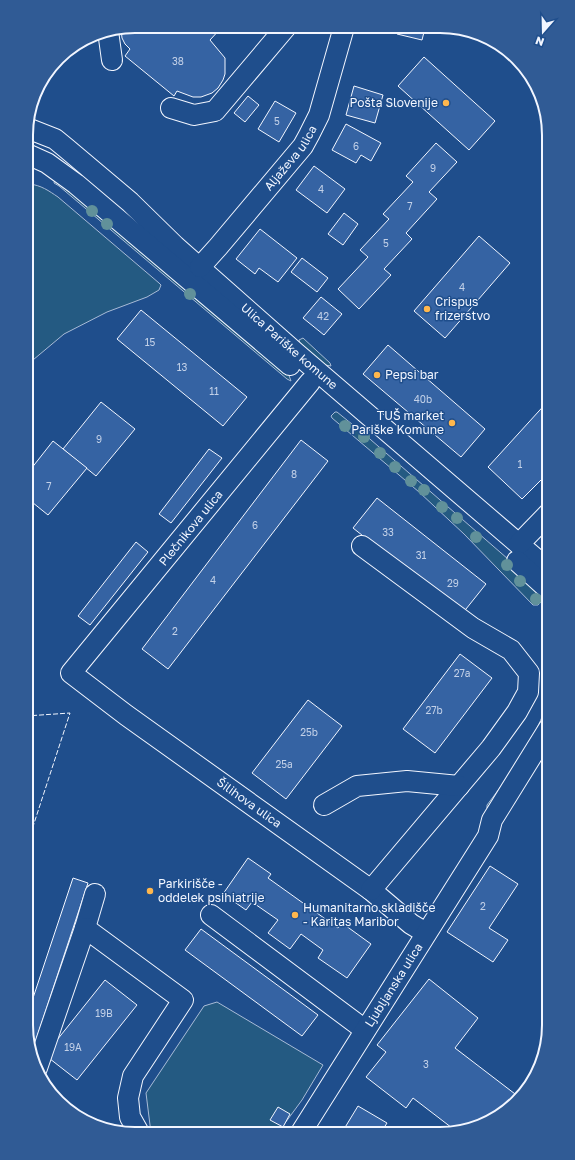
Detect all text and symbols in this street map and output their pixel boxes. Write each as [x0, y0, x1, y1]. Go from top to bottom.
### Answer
north arrow [523, 12, 563, 52]
text: N [533, 34, 546, 49]
house number: 38 [172, 55, 184, 67]
place label: Pošta Slovenije [350, 95, 438, 110]
marker: Pošta Slovenije [441, 98, 451, 108]
house number: 5 [274, 115, 280, 127]
street label: Aljaževa ulica [261, 123, 320, 193]
house number: 6 [353, 140, 359, 152]
house number: 9 [430, 162, 436, 174]
house number: 4 [318, 183, 324, 195]
house number: 7 [407, 200, 413, 212]
house number: 5 [383, 237, 389, 249]
house number: 4 [459, 281, 465, 293]
place label: Crispus frizerstvo [435, 294, 490, 323]
street label: Ulica Pariške komune [238, 300, 341, 392]
marker: Crispus frizerstvo [422, 304, 432, 314]
house number: 42 [317, 310, 329, 322]
house number: 15 [145, 336, 156, 348]
house number: 13 [177, 361, 187, 373]
place label: Pepsi bar [385, 367, 439, 382]
marker: Pepsi bar [372, 370, 382, 380]
house number: 11 [209, 385, 219, 397]
house number: 40b [414, 393, 432, 405]
place label: TUŠ market Pariške Komune [351, 408, 444, 437]
marker: TUŠ market Pariške Komune [447, 418, 457, 428]
house number: 9 [96, 433, 102, 445]
house number: 1 [518, 458, 523, 470]
house number: 8 [291, 468, 297, 480]
house number: 7 [46, 480, 52, 492]
street label: Plečnikova ulica [156, 487, 226, 569]
house number: 6 [252, 519, 258, 531]
house number: 33 [382, 526, 394, 538]
house number: 31 [416, 549, 426, 561]
house number: 4 [210, 574, 216, 586]
house number: 29 [447, 577, 459, 589]
house number: 2 [172, 625, 178, 637]
house number: 27a [454, 667, 470, 679]
house number: 27b [425, 704, 443, 716]
house number: 25b [300, 726, 318, 738]
house number: 25a [275, 758, 293, 770]
street label: Šilihova ulica [214, 774, 285, 831]
place label: Parkirišče - oddelek psihiatrije [158, 876, 265, 905]
marker: Parkirišče - oddelek psihiatrije [145, 886, 155, 896]
place label: Humanitarno skladišče - Karitas Maribor [303, 900, 435, 929]
house number: 2 [480, 900, 486, 912]
marker: Humanitarno skladišče - Karitas Maribor [290, 910, 300, 920]
street label: Ljubljanska ulica [361, 940, 426, 1030]
house number: 19B [95, 1007, 113, 1019]
house number: 19A [64, 1041, 82, 1053]
house number: 3 [423, 1058, 429, 1070]

